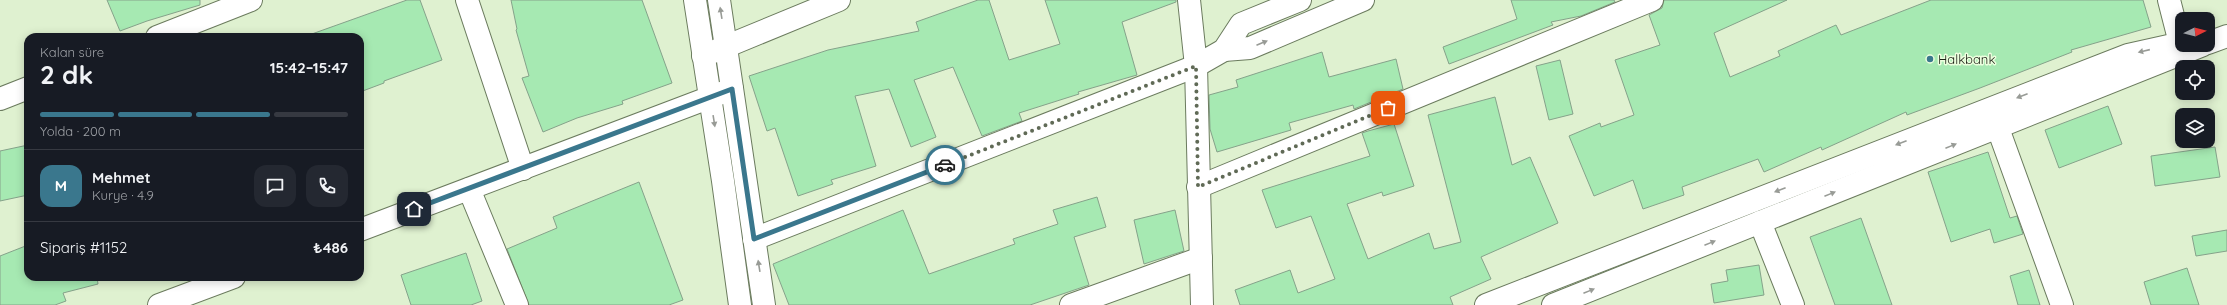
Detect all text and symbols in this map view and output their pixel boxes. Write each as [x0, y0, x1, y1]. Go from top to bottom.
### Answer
one-way arrow [718, 7, 724, 19]
north arrow [2175, 12, 2215, 52]
map controls [2175, 12, 2215, 148]
one-way arrow [1257, 40, 1268, 46]
text: Kalan süre [40, 44, 104, 60]
one-way arrow [2138, 49, 2150, 55]
place label: Halkbank [1938, 51, 1995, 67]
marker: Halkbank [1925, 54, 1935, 64]
text: 2 dk [40, 58, 93, 91]
text: 15:42–15:47 [270, 58, 348, 77]
button: locate [2175, 60, 2215, 100]
pin [1371, 91, 1405, 125]
one-way arrow [2015, 93, 2027, 99]
icon: bag [1377, 97, 1399, 119]
button: layers [2175, 108, 2215, 148]
one-way arrow [711, 115, 717, 128]
text: Yolda · 200 m [40, 123, 121, 139]
one-way arrow [1894, 140, 1906, 146]
one-way arrow [1946, 143, 1958, 149]
courier [925, 145, 965, 185]
icon: car [934, 154, 956, 176]
button: chat [254, 165, 296, 207]
button: phone [306, 165, 348, 207]
text: Mehmet [92, 168, 151, 187]
text: M [55, 176, 67, 195]
text: Kurye · 4.9 [92, 187, 154, 203]
one-way arrow [1773, 188, 1785, 194]
one-way arrow [1825, 191, 1837, 197]
pin [397, 192, 431, 226]
icon: home [403, 198, 425, 220]
text: Sipariş #1152 [40, 238, 127, 257]
text: ₺486 [313, 238, 348, 257]
one-way arrow [1704, 239, 1716, 245]
one-way arrow [755, 260, 761, 273]
one-way arrow [1583, 287, 1595, 293]

